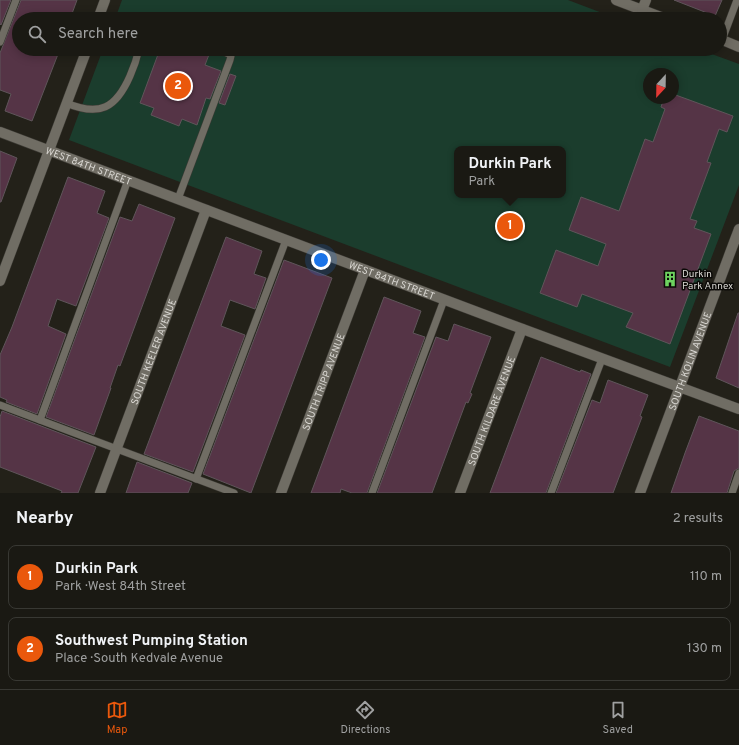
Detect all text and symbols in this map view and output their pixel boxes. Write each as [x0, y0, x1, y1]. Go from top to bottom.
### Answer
search box [12, 12, 727, 56]
icon: search [26, 23, 48, 45]
text: Search here [58, 25, 138, 44]
north arrow [643, 68, 679, 104]
pin: 2 [165, 71, 191, 101]
street label: WEST 84TH STREET [43, 145, 133, 189]
popup [454, 146, 566, 198]
text: Durkin Park [468, 155, 552, 174]
text: Park [468, 174, 495, 190]
pin: 1 [497, 211, 523, 241]
your location [311, 250, 331, 270]
street label: WEST 84TH STREET [347, 259, 437, 303]
place label: Durkin Park Annex [682, 268, 733, 293]
building icon: Durkin Park Annex [661, 270, 679, 288]
street label: SOUTH KEELER AVENUE [129, 297, 180, 407]
street label: SOUTH KOLIN AVENUE [666, 310, 715, 413]
street label: SOUTH TRIPP AVENUE [300, 332, 349, 433]
street label: SOUTH KILDARE AVENUE [466, 355, 519, 468]
text: Nearby [16, 508, 73, 530]
text: 2 results [673, 511, 723, 527]
text: Durkin Park [55, 560, 138, 579]
text: 1 [27, 569, 33, 585]
text: 110 m [690, 569, 722, 585]
text: Park · West 84th Street [55, 579, 186, 595]
text: Southwest Pumping Station [55, 632, 248, 651]
text: 2 [26, 641, 34, 657]
text: 130 m [687, 641, 722, 657]
text: Place · South Kedvale Avenue [55, 651, 223, 667]
tab: Map [106, 699, 128, 737]
tab: Directions [340, 699, 390, 737]
tab: Saved [603, 699, 633, 737]

